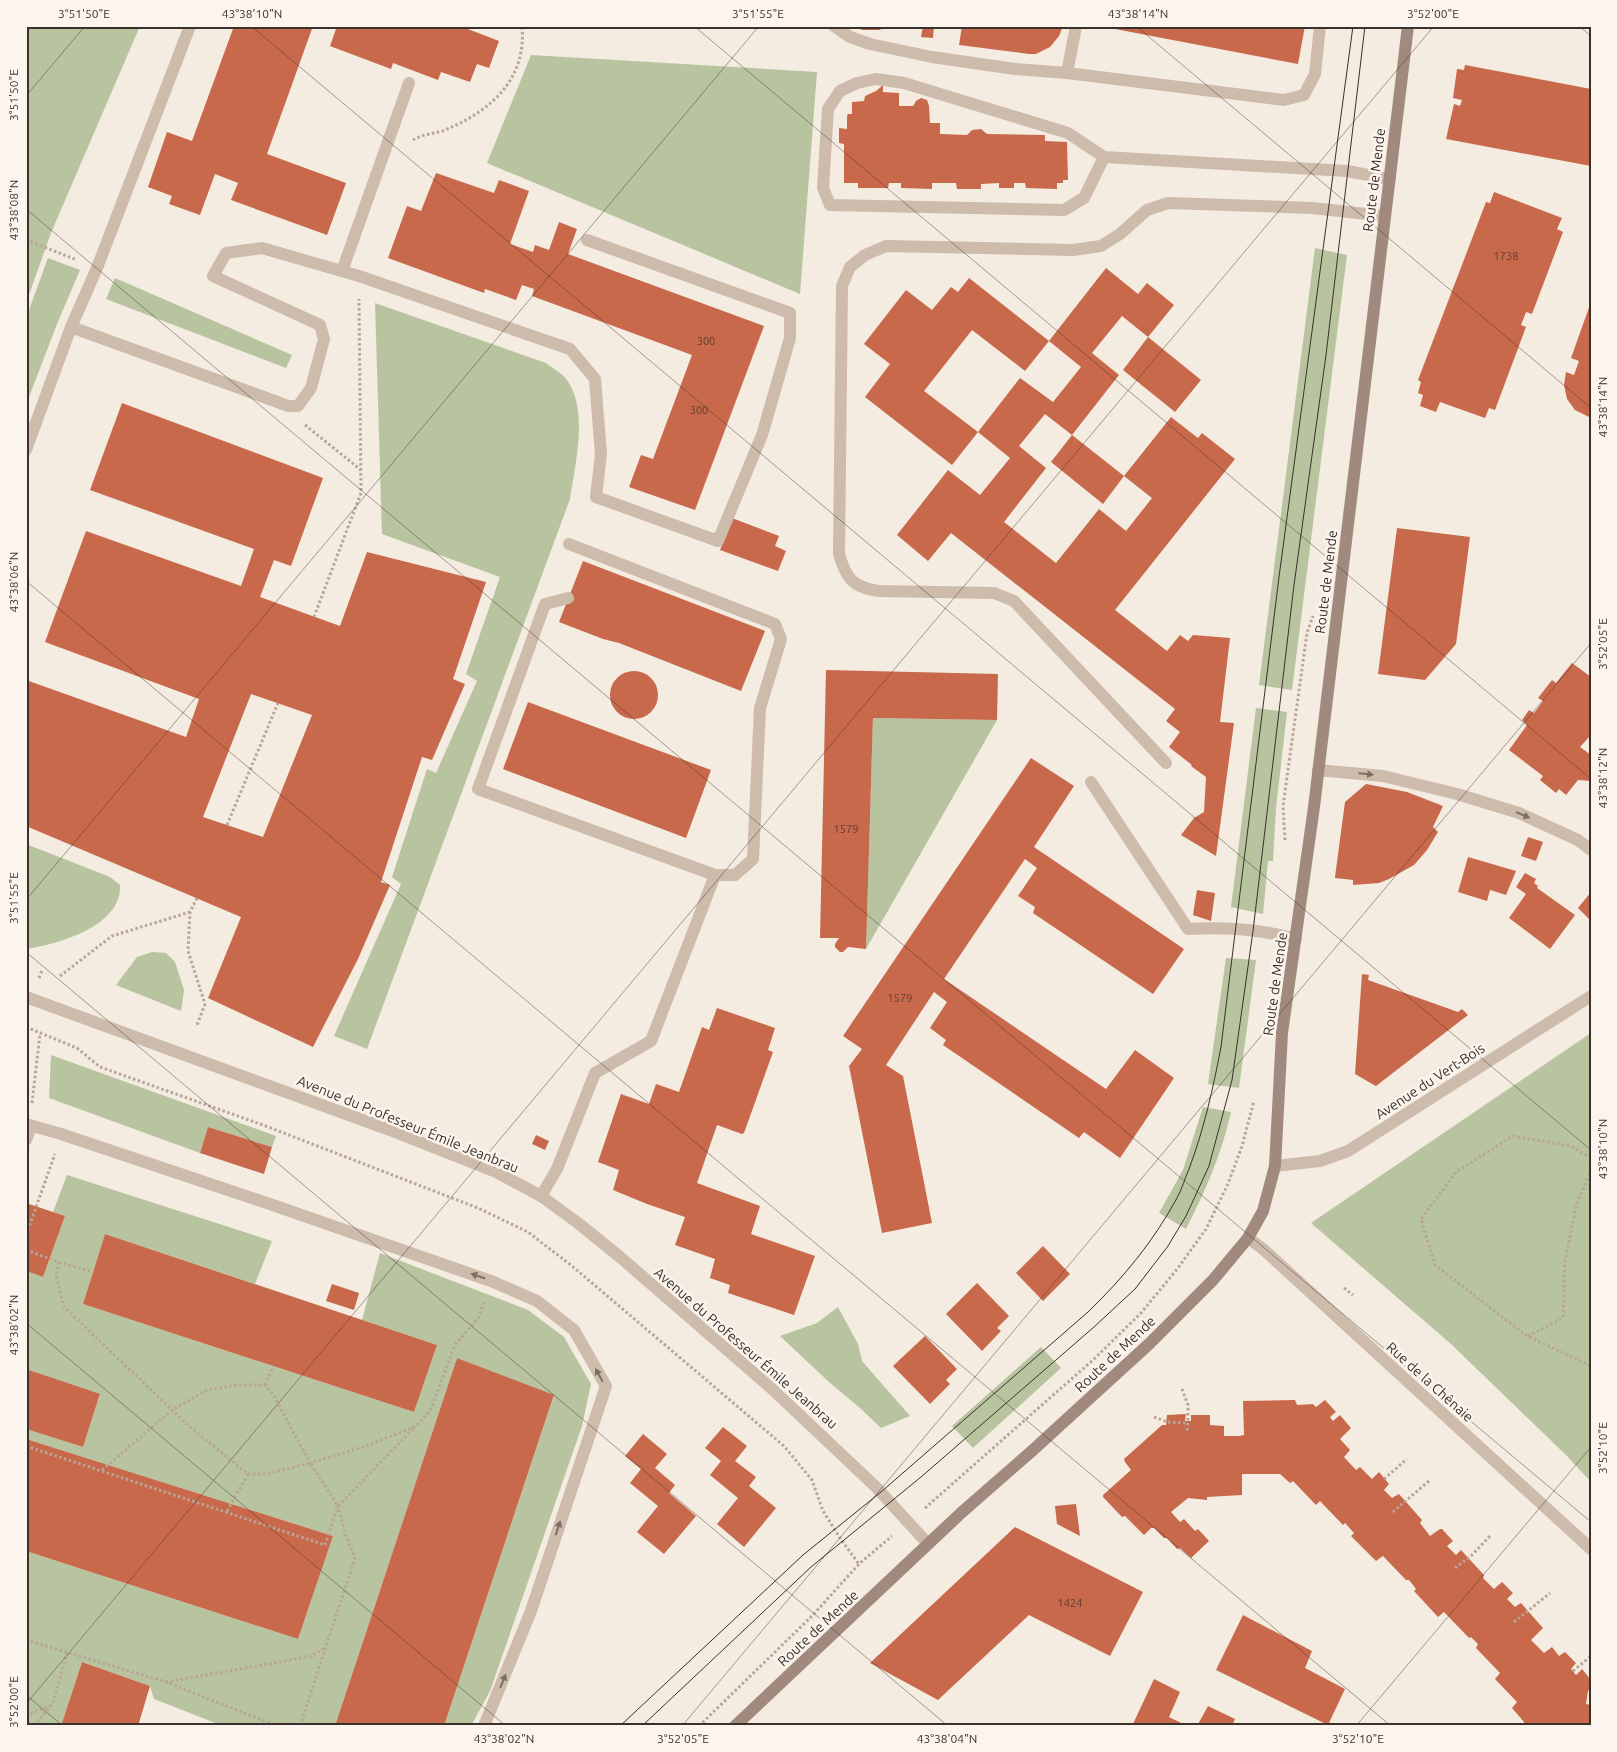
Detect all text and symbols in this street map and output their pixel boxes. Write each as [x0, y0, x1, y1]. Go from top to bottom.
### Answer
text: 3°51'50"E [58, 7, 110, 20]
text: 43°38'10"N [222, 7, 282, 20]
text: 3°51'55"E [732, 7, 784, 20]
text: 43°38'14"N [1108, 7, 1168, 20]
text: 3°52'00"E [1407, 7, 1459, 20]
text: 3°51'50"E [7, 69, 20, 121]
street label: Route de Mende [1360, 127, 1388, 233]
text: 43°38'08"N [7, 180, 20, 240]
house number: 1738 [1494, 250, 1518, 262]
house number: 300 [697, 335, 715, 347]
text: 43°38'14"N [1596, 377, 1609, 437]
house number: 300 [690, 404, 708, 416]
street label: Route de Mende [1312, 529, 1340, 635]
text: 43°38'06"N [7, 552, 20, 612]
text: 3°52'05"E [1596, 618, 1609, 670]
text: 43°38'12"N [1596, 748, 1609, 808]
one-way arrow [1358, 770, 1374, 778]
one-way arrow [1516, 811, 1531, 819]
house number: 1579 [834, 823, 858, 835]
text: 3°51'55"E [7, 872, 20, 924]
street label: Route de Mende [1260, 931, 1290, 1037]
house number: 1579 [888, 992, 912, 1004]
street label: Avenue du Vert-Bois [1372, 1040, 1488, 1122]
street label: Avenue du Professeur Émile Jeanbrau [295, 1071, 521, 1176]
text: 43°38'10"N [1596, 1119, 1609, 1179]
street label: Avenue du Professeur Émile Jeanbrau [651, 1263, 842, 1432]
one-way arrow [470, 1272, 485, 1280]
text: 43°38'02"N [7, 1295, 20, 1355]
street label: Route de Mende [1071, 1313, 1159, 1395]
street label: Rue de la Chênaie [1383, 1339, 1477, 1425]
one-way arrow [595, 1368, 604, 1382]
text: 3°52'10"E [1596, 1422, 1609, 1474]
one-way arrow [555, 1520, 563, 1535]
street label: Route de Mende [774, 1587, 862, 1669]
house number: 1424 [1058, 1597, 1082, 1609]
one-way arrow [499, 1673, 507, 1688]
text: 3°52'00"E [7, 1676, 20, 1728]
text: 43°38'02"N [474, 1732, 534, 1745]
text: 3°52'05"E [657, 1732, 709, 1745]
text: 43°38'04"N [917, 1732, 977, 1745]
text: 3°52'10"E [1332, 1732, 1384, 1745]

